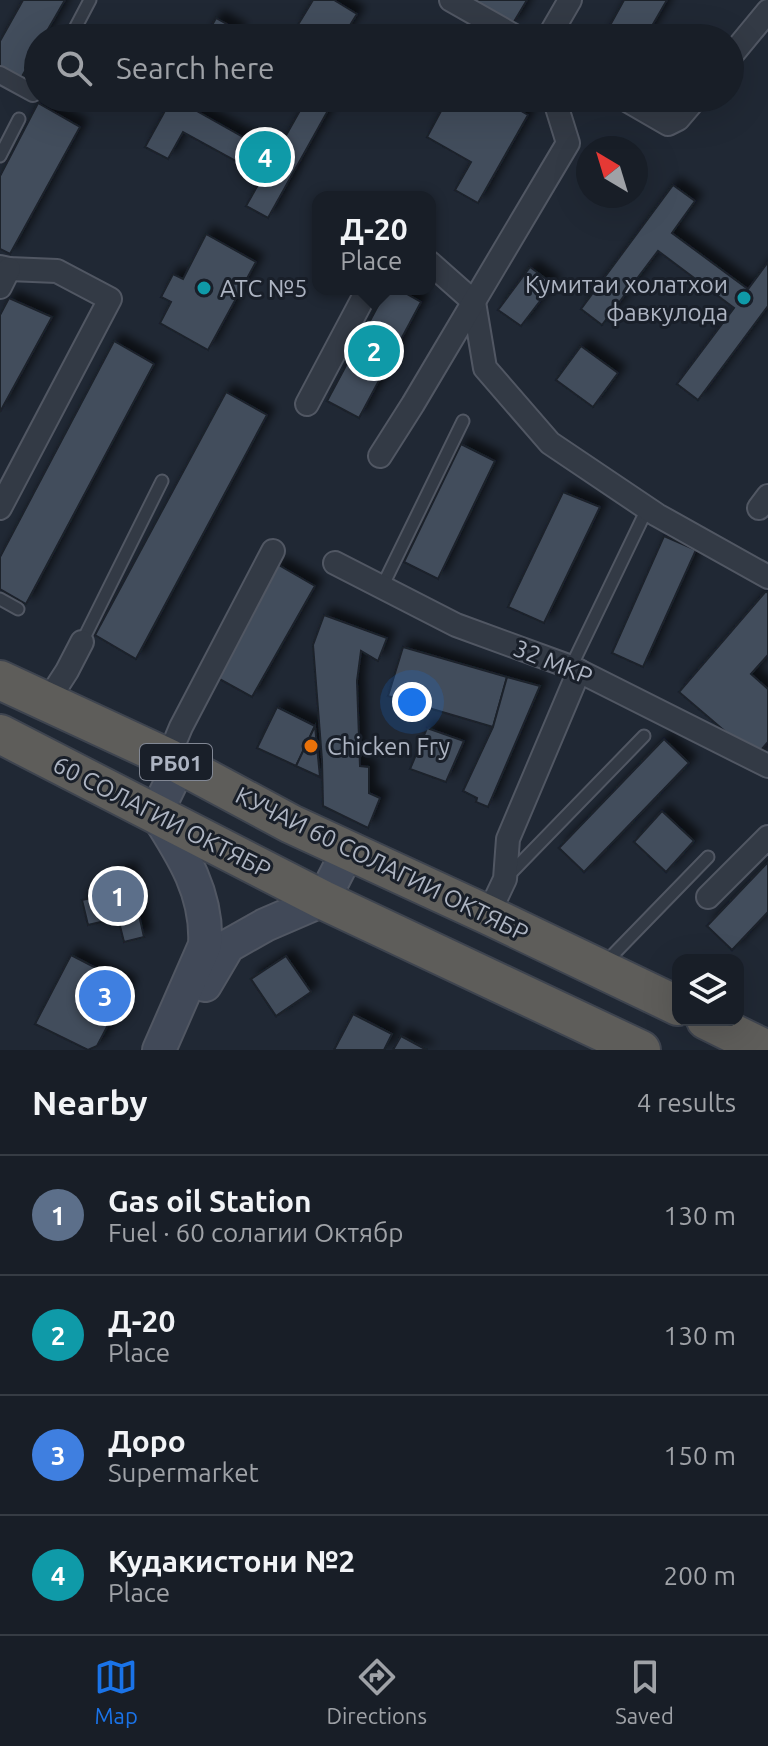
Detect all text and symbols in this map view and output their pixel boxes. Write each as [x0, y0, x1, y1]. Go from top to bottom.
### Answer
search box [24, 24, 744, 112]
icon: search [52, 46, 96, 90]
text: Search here [116, 51, 275, 85]
pin: 4 [239, 127, 291, 187]
north arrow [576, 136, 648, 208]
popup [312, 191, 436, 295]
text: Д-20 [340, 212, 408, 246]
text: Place [340, 246, 402, 275]
place label: Кумитаи холатхои фавкулода [525, 271, 728, 326]
place label: АТС №5 [220, 275, 308, 302]
marker: АТС №5 [195, 279, 213, 297]
marker: Кумитаи холатхои фавкулода [735, 289, 753, 307]
pin: 2 [348, 321, 400, 381]
street label: 32 МКР [510, 634, 596, 690]
your location [392, 682, 432, 722]
place label: Chicken Fry [327, 733, 450, 760]
marker: Chicken Fry [302, 737, 320, 755]
road number: РБ01 [140, 744, 212, 780]
street label: 60 СОЛАГИИ ОКТЯБР [49, 750, 275, 884]
street label: КУЧАИ 60 СОЛАГИИ ОКТЯБР [231, 781, 533, 947]
pin: 1 [92, 866, 144, 926]
map controls [672, 954, 744, 1026]
button: layers [672, 954, 744, 1026]
pin: 3 [79, 966, 131, 1026]
text: Nearby [32, 1083, 147, 1121]
text: 4 results [637, 1088, 736, 1117]
text: Gas oil Station [108, 1184, 312, 1218]
text: 1 [51, 1201, 65, 1230]
text: 130 m [664, 1201, 736, 1230]
text: Fuel · 60 солагии Октябр [108, 1218, 403, 1247]
text: Д-20 [108, 1304, 175, 1338]
text: 2 [51, 1321, 65, 1350]
text: 130 m [664, 1321, 736, 1350]
text: Place [108, 1338, 170, 1367]
text: Доро [108, 1424, 186, 1458]
text: 3 [51, 1441, 65, 1470]
text: 150 m [664, 1441, 736, 1470]
text: Supermarket [108, 1458, 259, 1487]
text: Кудакистони №2 [108, 1544, 355, 1578]
text: 4 [51, 1561, 65, 1590]
text: 200 m [664, 1561, 736, 1590]
text: Place [108, 1578, 170, 1607]
tab: Map [94, 1655, 138, 1728]
tab: Directions [326, 1655, 427, 1728]
tab: Saved [615, 1655, 674, 1728]

